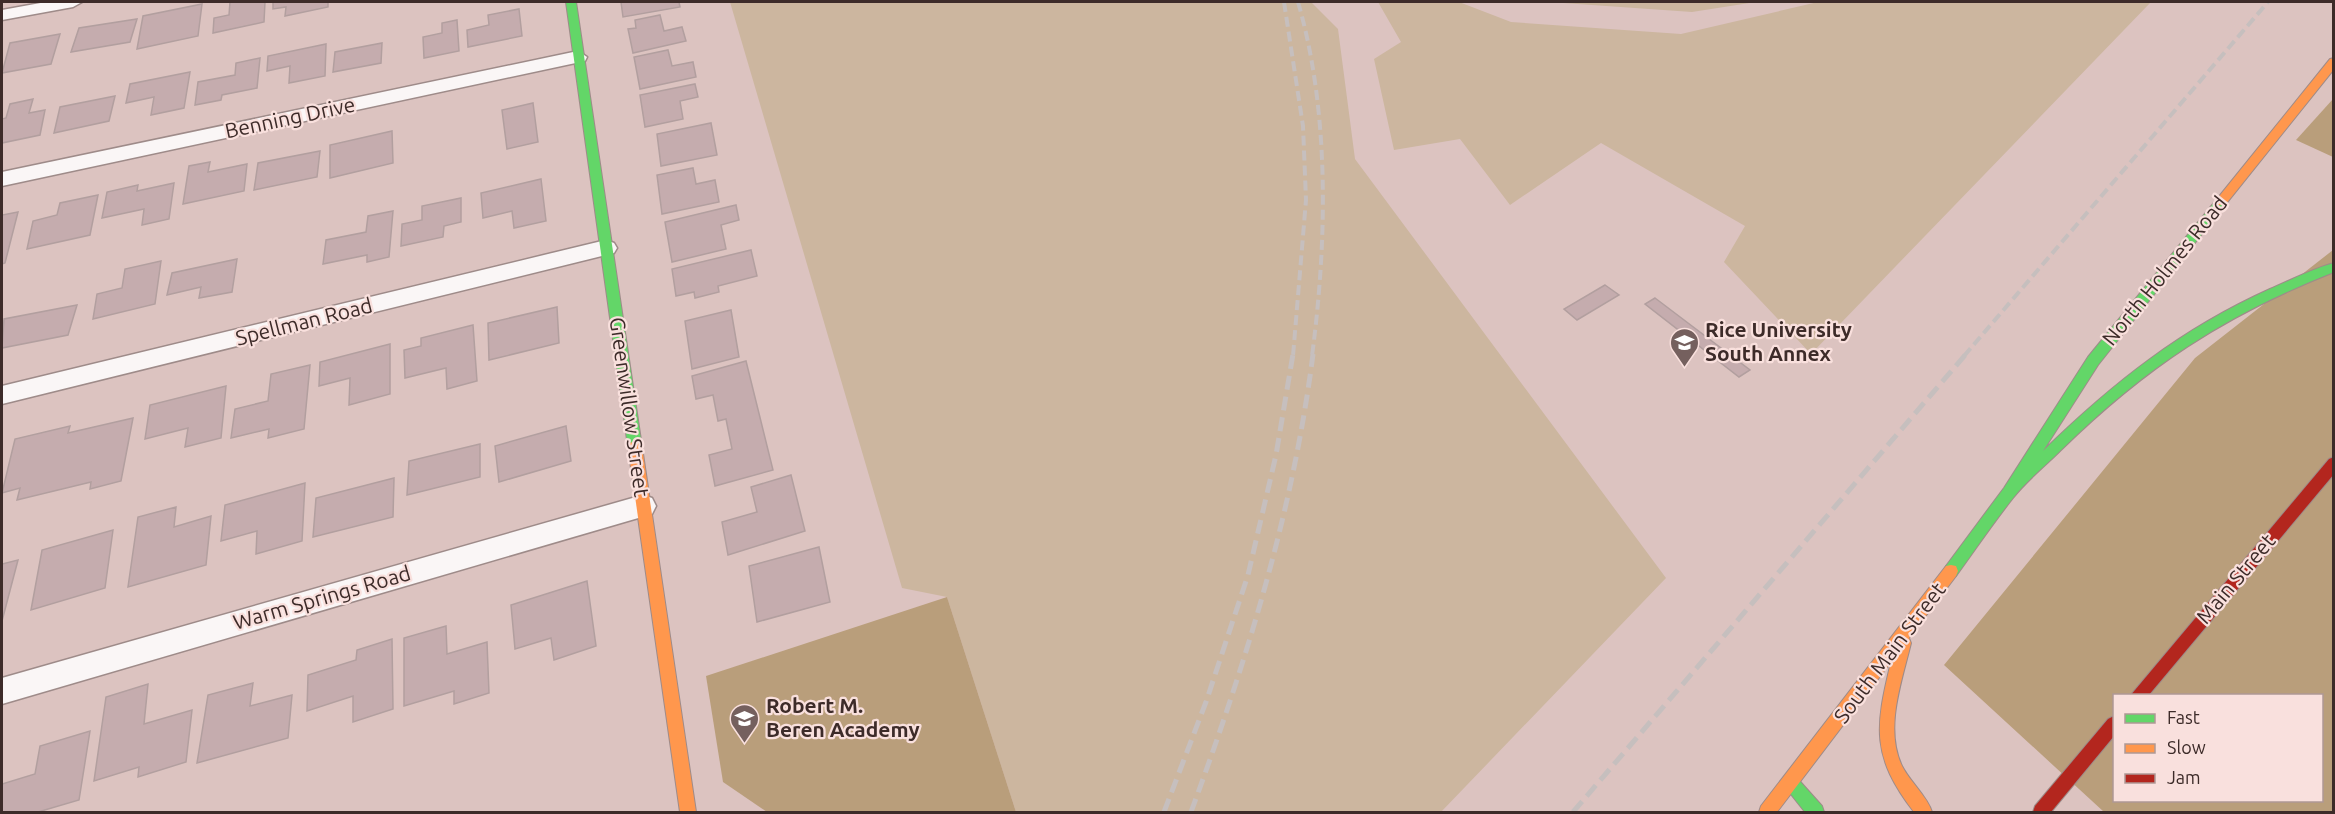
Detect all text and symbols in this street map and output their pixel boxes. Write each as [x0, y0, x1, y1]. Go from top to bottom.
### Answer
street label: Benning Drive [222, 92, 357, 143]
street label: North Holmes Road [2097, 191, 2232, 350]
street label: Spellman Road [233, 292, 375, 350]
street label: Greenwillow Street [605, 315, 654, 498]
place label: Rice University South Annex [1705, 317, 1852, 365]
school or university icon: Rice University South Annex [1668, 326, 1700, 368]
street label: Main Street [2191, 529, 2280, 628]
street label: Warm Springs Road [230, 560, 413, 634]
street label: South Main Street [1828, 577, 1950, 727]
place label: Robert M. Beren Academy [766, 693, 920, 741]
legend [2113, 694, 2323, 802]
school or university icon: Robert M. Beren Academy [729, 702, 761, 744]
text: Fast [2167, 707, 2200, 727]
text: Slow [2167, 737, 2206, 757]
text: Jam [2167, 767, 2201, 787]

